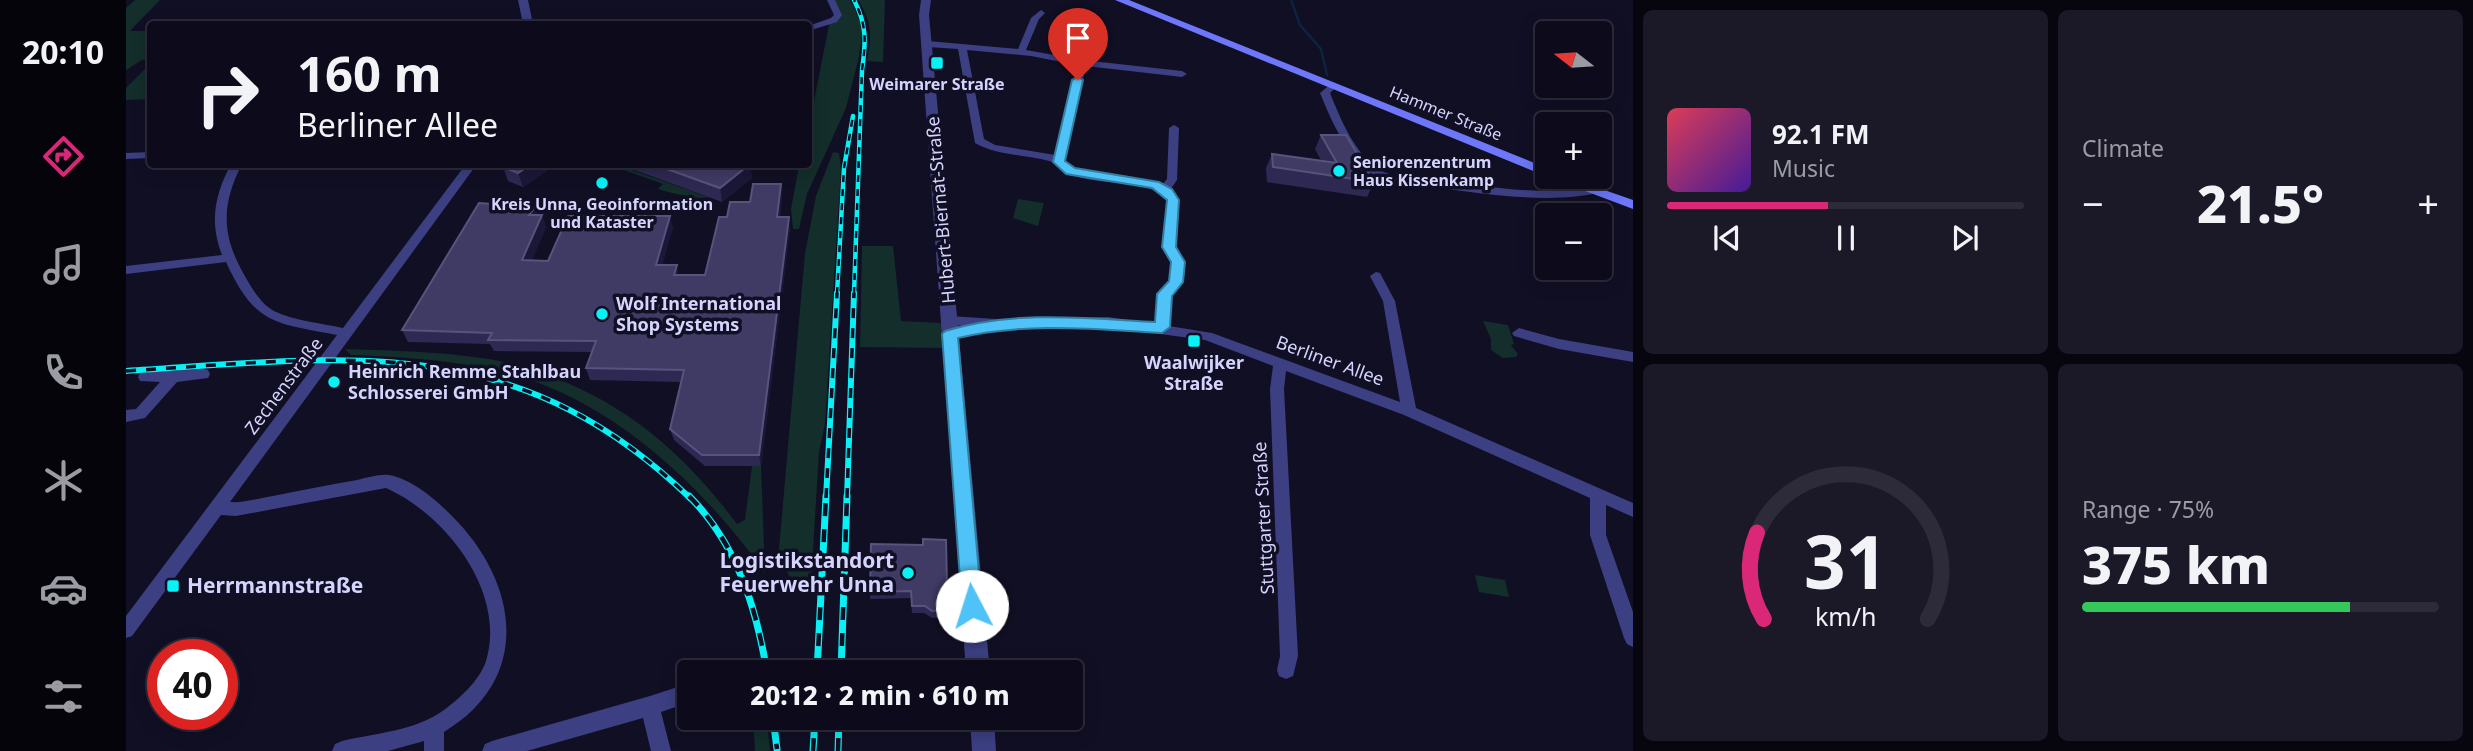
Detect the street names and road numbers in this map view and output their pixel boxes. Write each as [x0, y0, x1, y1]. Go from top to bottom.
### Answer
street label: Hammer Straße [1386, 80, 1506, 146]
street label: Hubert-Biernat-Straße [920, 115, 960, 305]
street label: Berliner Allee [1273, 329, 1388, 391]
street label: Zechenstraße [239, 332, 327, 439]
street label: Stuttgarter Straße [1247, 441, 1279, 595]

